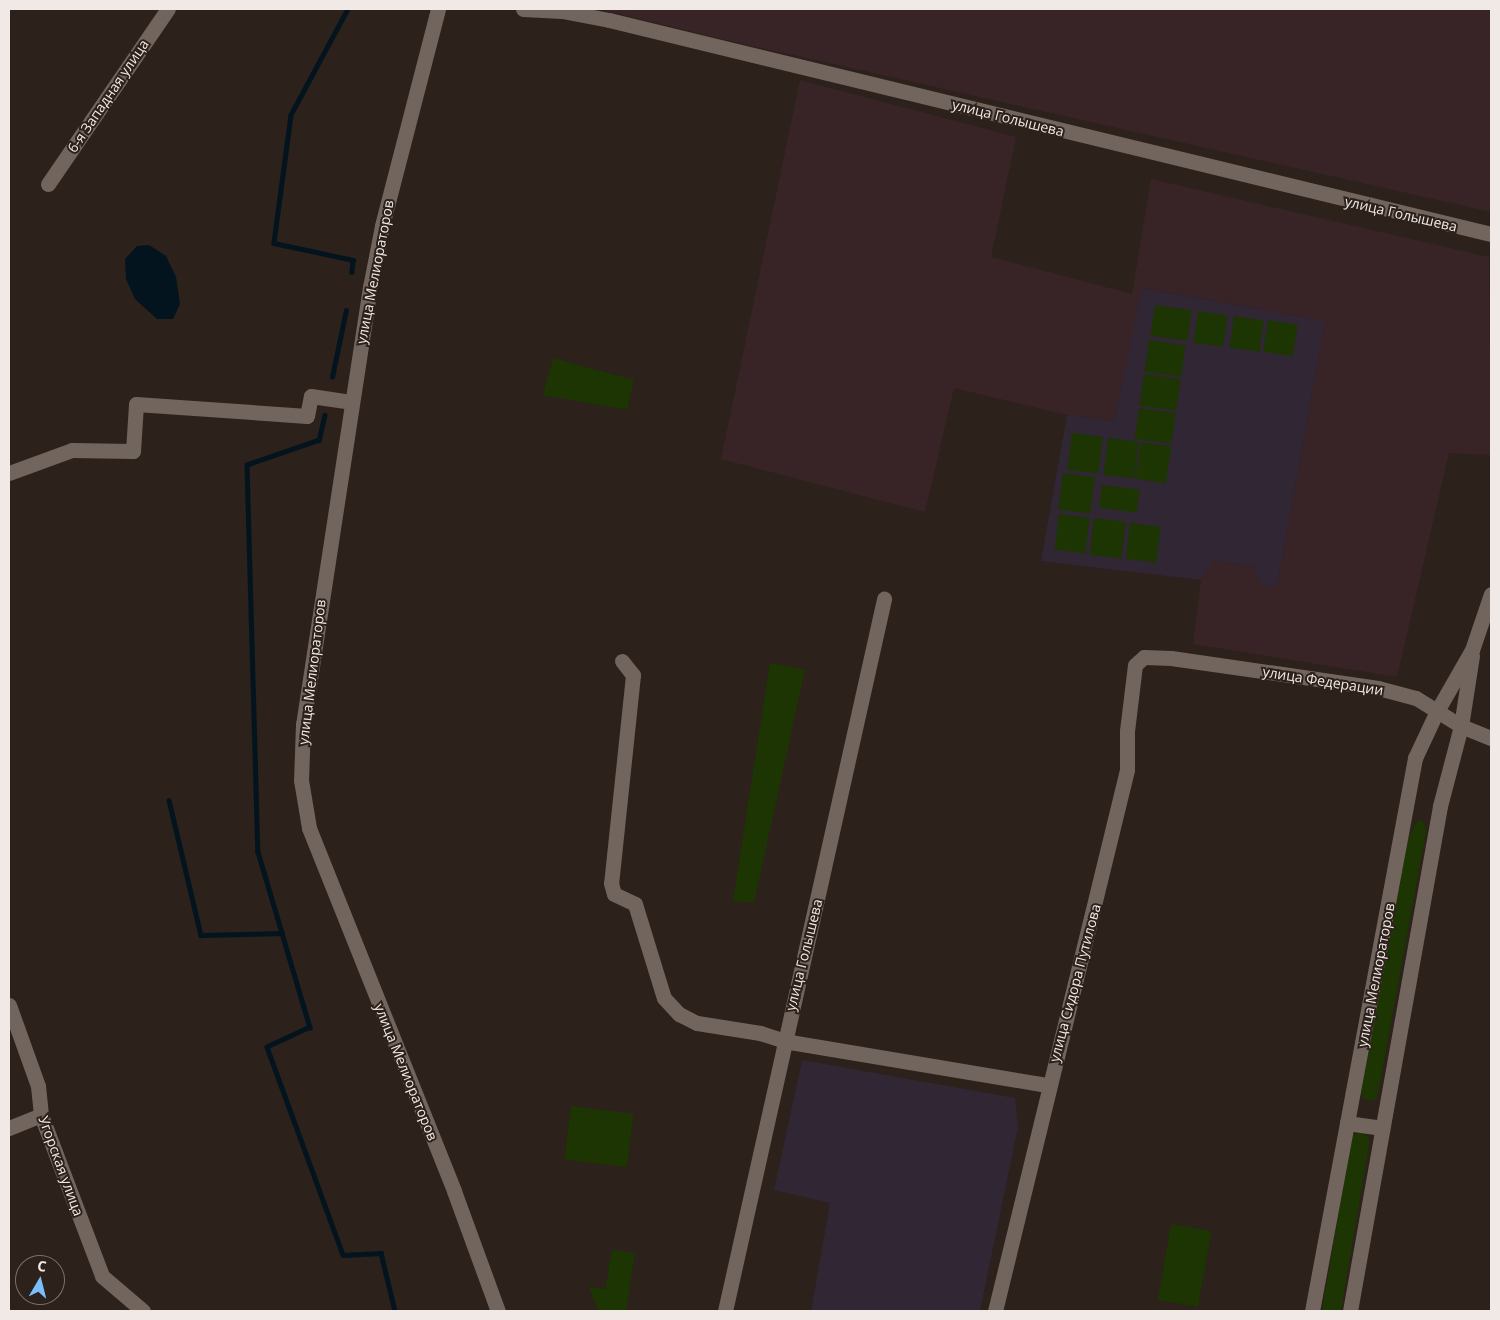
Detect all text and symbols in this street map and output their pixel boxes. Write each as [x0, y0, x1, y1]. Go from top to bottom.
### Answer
street label: 6-я Западная улица [64, 36, 152, 156]
street label: улица Голышева [950, 96, 1066, 140]
street label: улица Голышева [1343, 193, 1459, 235]
street label: улица Мелиораторов [353, 199, 397, 345]
street label: улица Мелиораторов [295, 598, 329, 746]
street label: улица Федерации [1261, 663, 1385, 699]
street label: улица Голышева [782, 897, 826, 1013]
street label: улица Сидора Путилова [1046, 902, 1104, 1064]
street label: улица Мелиораторов [1354, 902, 1398, 1048]
street label: улица Мелиораторов [371, 1001, 441, 1143]
street label: Угорская улица [35, 1114, 87, 1218]
north arrow [15, 1255, 65, 1305]
text: С [36, 1256, 48, 1276]

